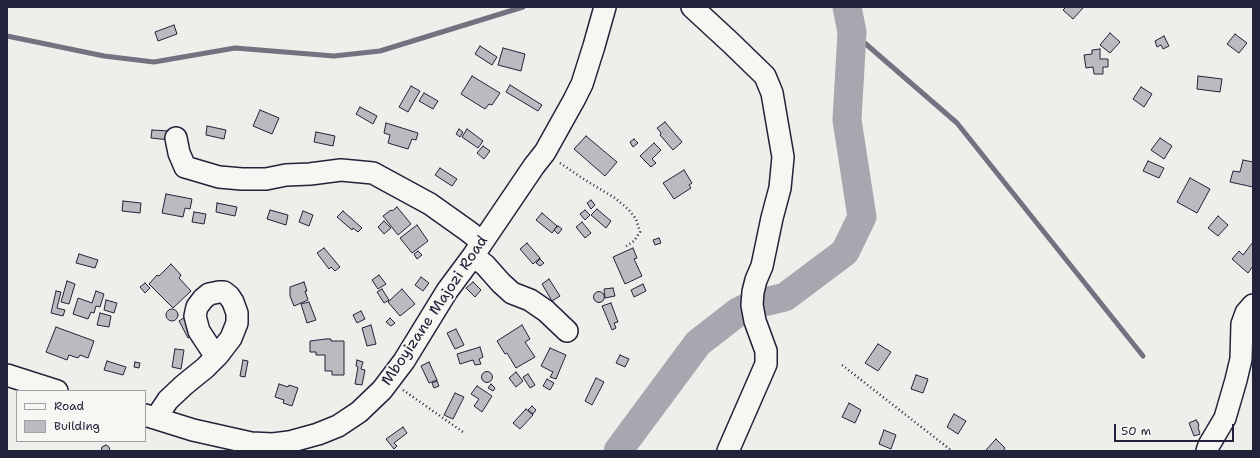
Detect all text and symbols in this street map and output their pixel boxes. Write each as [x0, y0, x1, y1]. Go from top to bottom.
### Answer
street label: Mboyizane Majozi Road [378, 233, 492, 389]
legend [16, 390, 146, 442]
text: Road [54, 398, 84, 414]
scale bar [1116, 416, 1236, 442]
text: Building [54, 418, 100, 434]
text: 50 m [1121, 423, 1151, 439]

